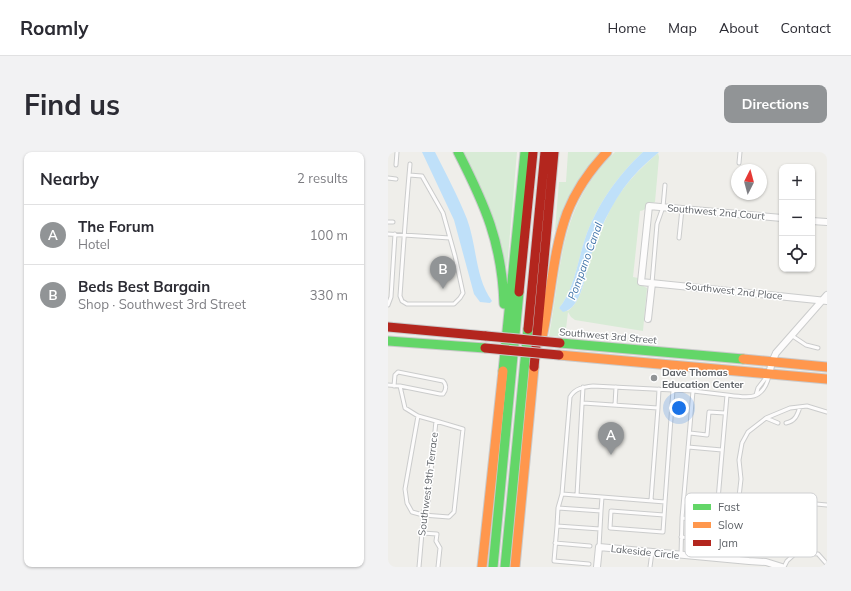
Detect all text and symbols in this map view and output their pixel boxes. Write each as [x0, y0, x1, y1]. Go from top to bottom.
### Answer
text: Roamly [20, 16, 88, 40]
text: Home [607, 19, 646, 37]
text: Map [668, 19, 697, 37]
text: About [719, 19, 759, 37]
text: Contact [781, 19, 831, 37]
button: Directions [724, 85, 827, 123]
text: Find us [24, 87, 120, 122]
north arrow [731, 164, 767, 200]
map controls [779, 164, 815, 272]
button: + [779, 164, 815, 200]
text: Nearby [40, 168, 99, 189]
text: 2 results [297, 170, 348, 186]
button: − [779, 200, 815, 236]
street label: Southwest 2nd Court [667, 201, 766, 223]
text: The Forum [78, 217, 154, 236]
water label: Pompano Canal [565, 220, 606, 302]
text: A [48, 227, 58, 243]
text: 100 m [310, 227, 348, 243]
text: Hotel [78, 236, 110, 252]
button: locate [779, 236, 815, 272]
pin: B [430, 256, 456, 289]
text: Beds Best Bargain [78, 277, 210, 296]
street label: Southwest 2nd Place [685, 279, 783, 303]
text: B [49, 287, 57, 303]
text: 330 m [310, 287, 348, 303]
text: Shop · Southwest 3rd Street [78, 296, 246, 312]
street label: Southwest 3rd Street [559, 325, 658, 347]
place label: Dave Thomas Education Center [662, 366, 744, 391]
marker: Dave Thomas Education Center [649, 373, 659, 383]
your location [669, 398, 689, 418]
pin: A [598, 422, 624, 455]
street label: Southwest 9th Terrace [415, 431, 441, 537]
legend [685, 493, 817, 557]
text: Fast [718, 500, 740, 514]
text: Slow [718, 518, 744, 532]
text: Jam [718, 536, 738, 550]
street label: Lakeside Circle [610, 542, 680, 562]

